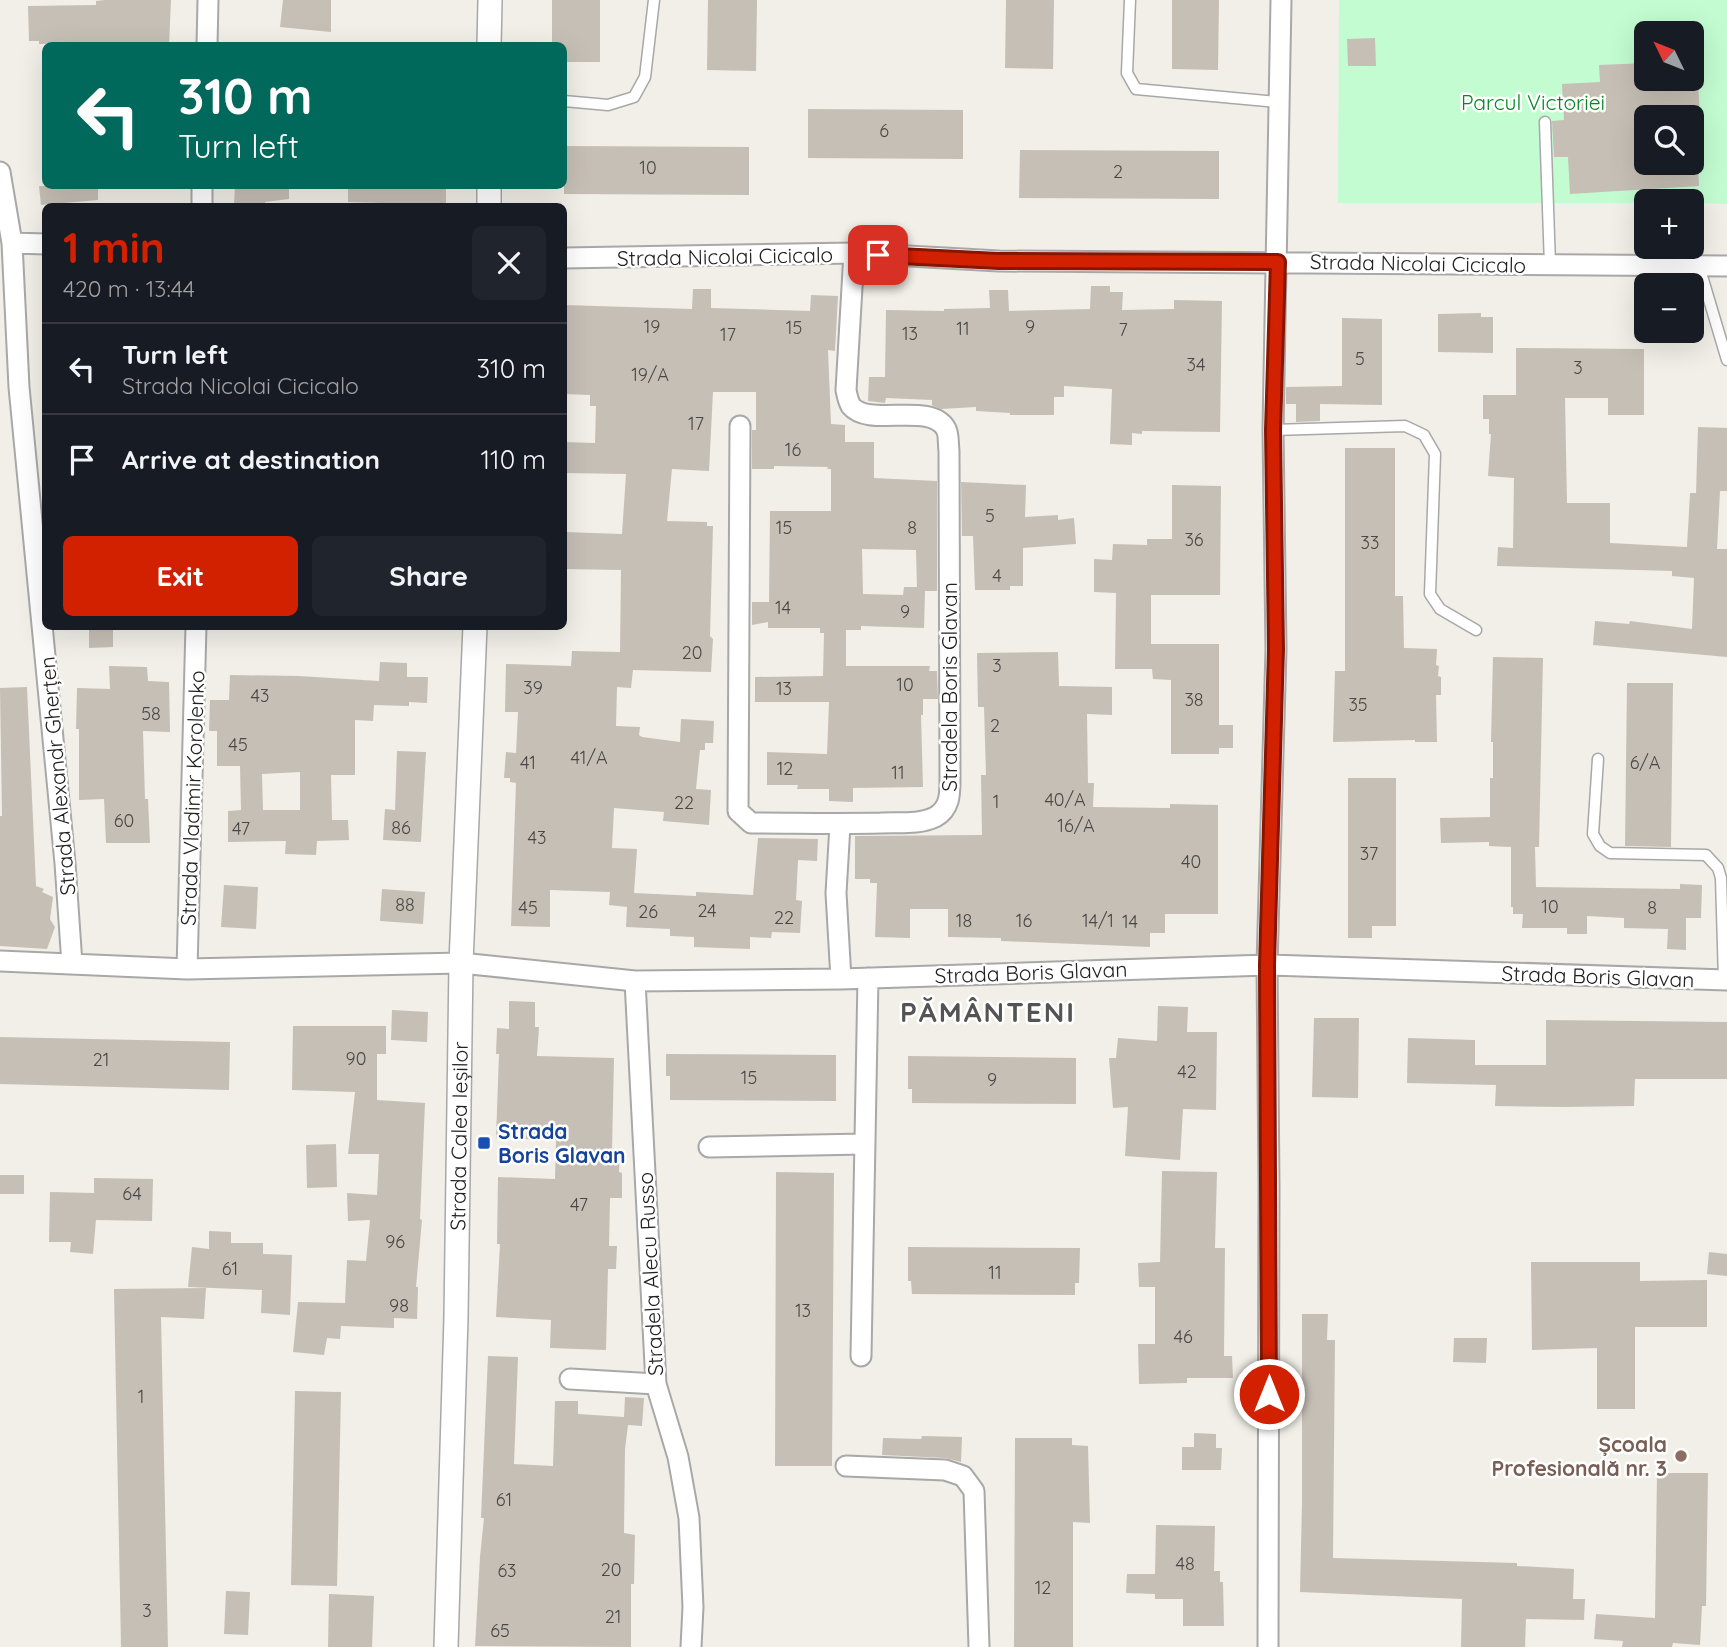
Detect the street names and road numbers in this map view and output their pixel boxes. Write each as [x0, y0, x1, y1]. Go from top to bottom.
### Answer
street label: Strada Nicolai Cicicalo [617, 241, 833, 271]
street label: Strada Nicolai Cicicalo [1310, 248, 1526, 278]
street label: Stradela Boris Glavan [936, 582, 962, 792]
street label: Strada Alexandr Gherțen [34, 655, 80, 897]
street label: Strada Vladimir Korolenko [175, 670, 209, 926]
street label: Strada Boris Glavan [934, 956, 1128, 988]
street label: Strada Boris Glavan [1501, 960, 1695, 992]
street label: Strada Calea Ieșilor [444, 1041, 473, 1231]
street label: Stradela Alecu Russo [632, 1171, 668, 1377]

